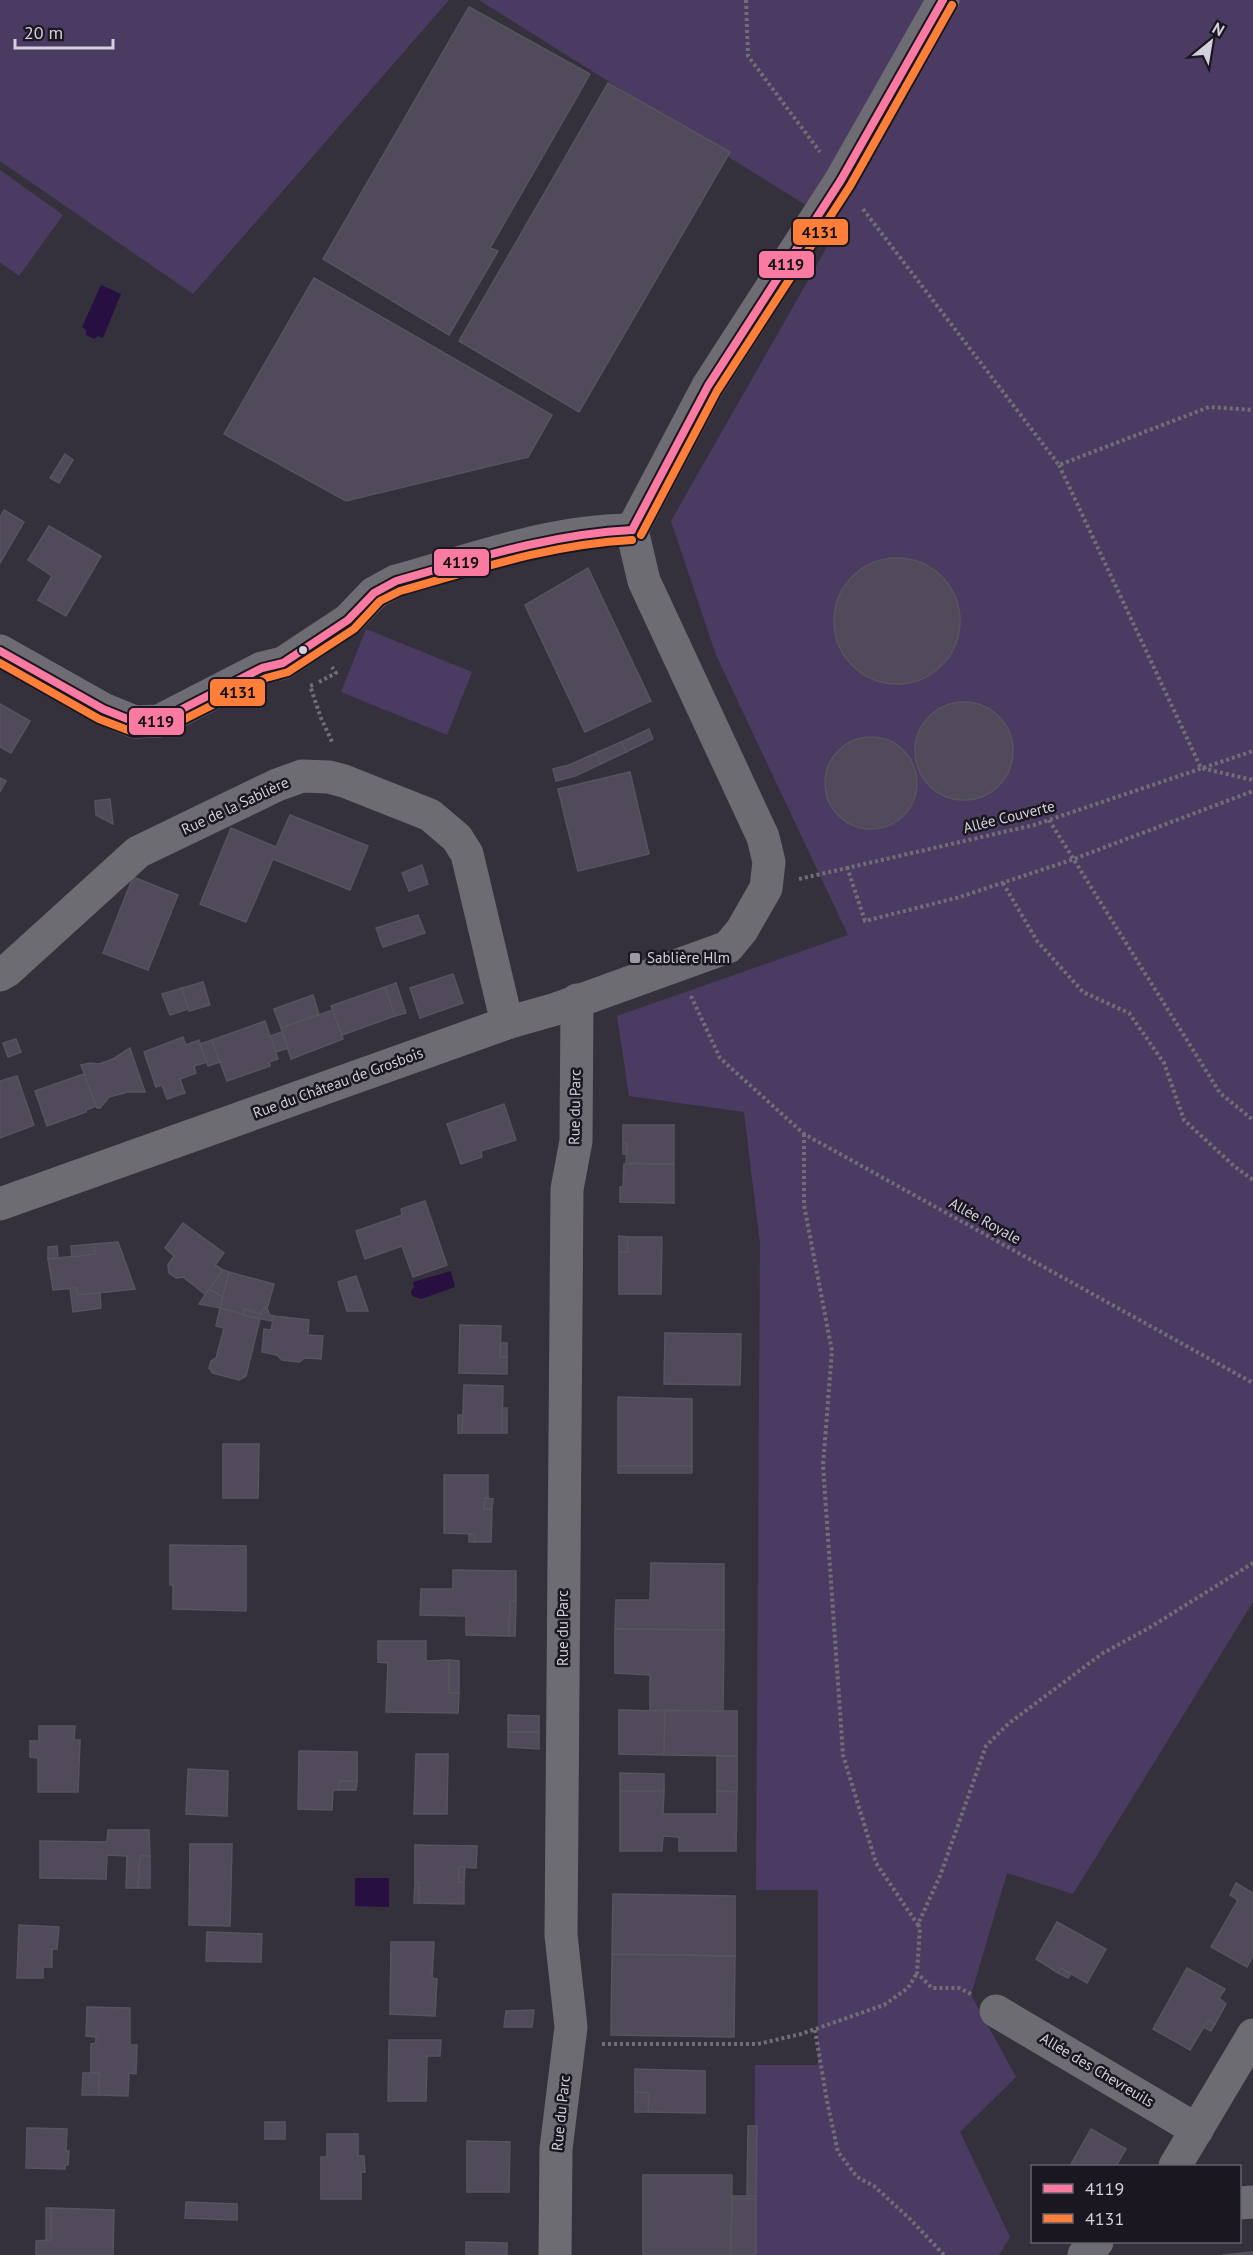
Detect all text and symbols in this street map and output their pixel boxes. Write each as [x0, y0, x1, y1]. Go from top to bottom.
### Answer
scale bar [15, 12, 112, 50]
north arrow [1181, 12, 1241, 72]
text: N [1209, 18, 1228, 40]
text: 20 m [24, 21, 63, 44]
line badge: 4131 [792, 218, 849, 246]
text: 4131 [802, 222, 838, 242]
line badge: 4119 [758, 250, 815, 279]
text: 4119 [768, 254, 804, 274]
line badge: 4119 [433, 548, 490, 577]
text: 4119 [443, 552, 479, 572]
unlabelled marker [297, 644, 309, 656]
line badge: 4131 [209, 678, 266, 707]
text: 4131 [220, 682, 256, 702]
line badge: 4119 [128, 707, 185, 736]
text: 4119 [138, 711, 174, 731]
street label: Rue de la Sablière [178, 772, 291, 839]
street label: Allée Couverte [961, 796, 1057, 837]
place label: Sablière Hlm [647, 948, 730, 967]
marker: Sablière Hlm [628, 951, 642, 965]
street label: Rue du Château de Grosbois [250, 1043, 426, 1122]
street label: Rue du Parc [564, 1069, 585, 1145]
street label: Allée Royale [946, 1193, 1024, 1248]
street label: Rue du Parc [553, 1590, 572, 1666]
street label: Allée des Chevreuils [1037, 2028, 1158, 2111]
street label: Rue du Parc [547, 2074, 574, 2152]
legend [1031, 2165, 1241, 2243]
text: 4119 [1085, 2177, 1124, 2200]
text: 4131 [1085, 2207, 1124, 2230]

